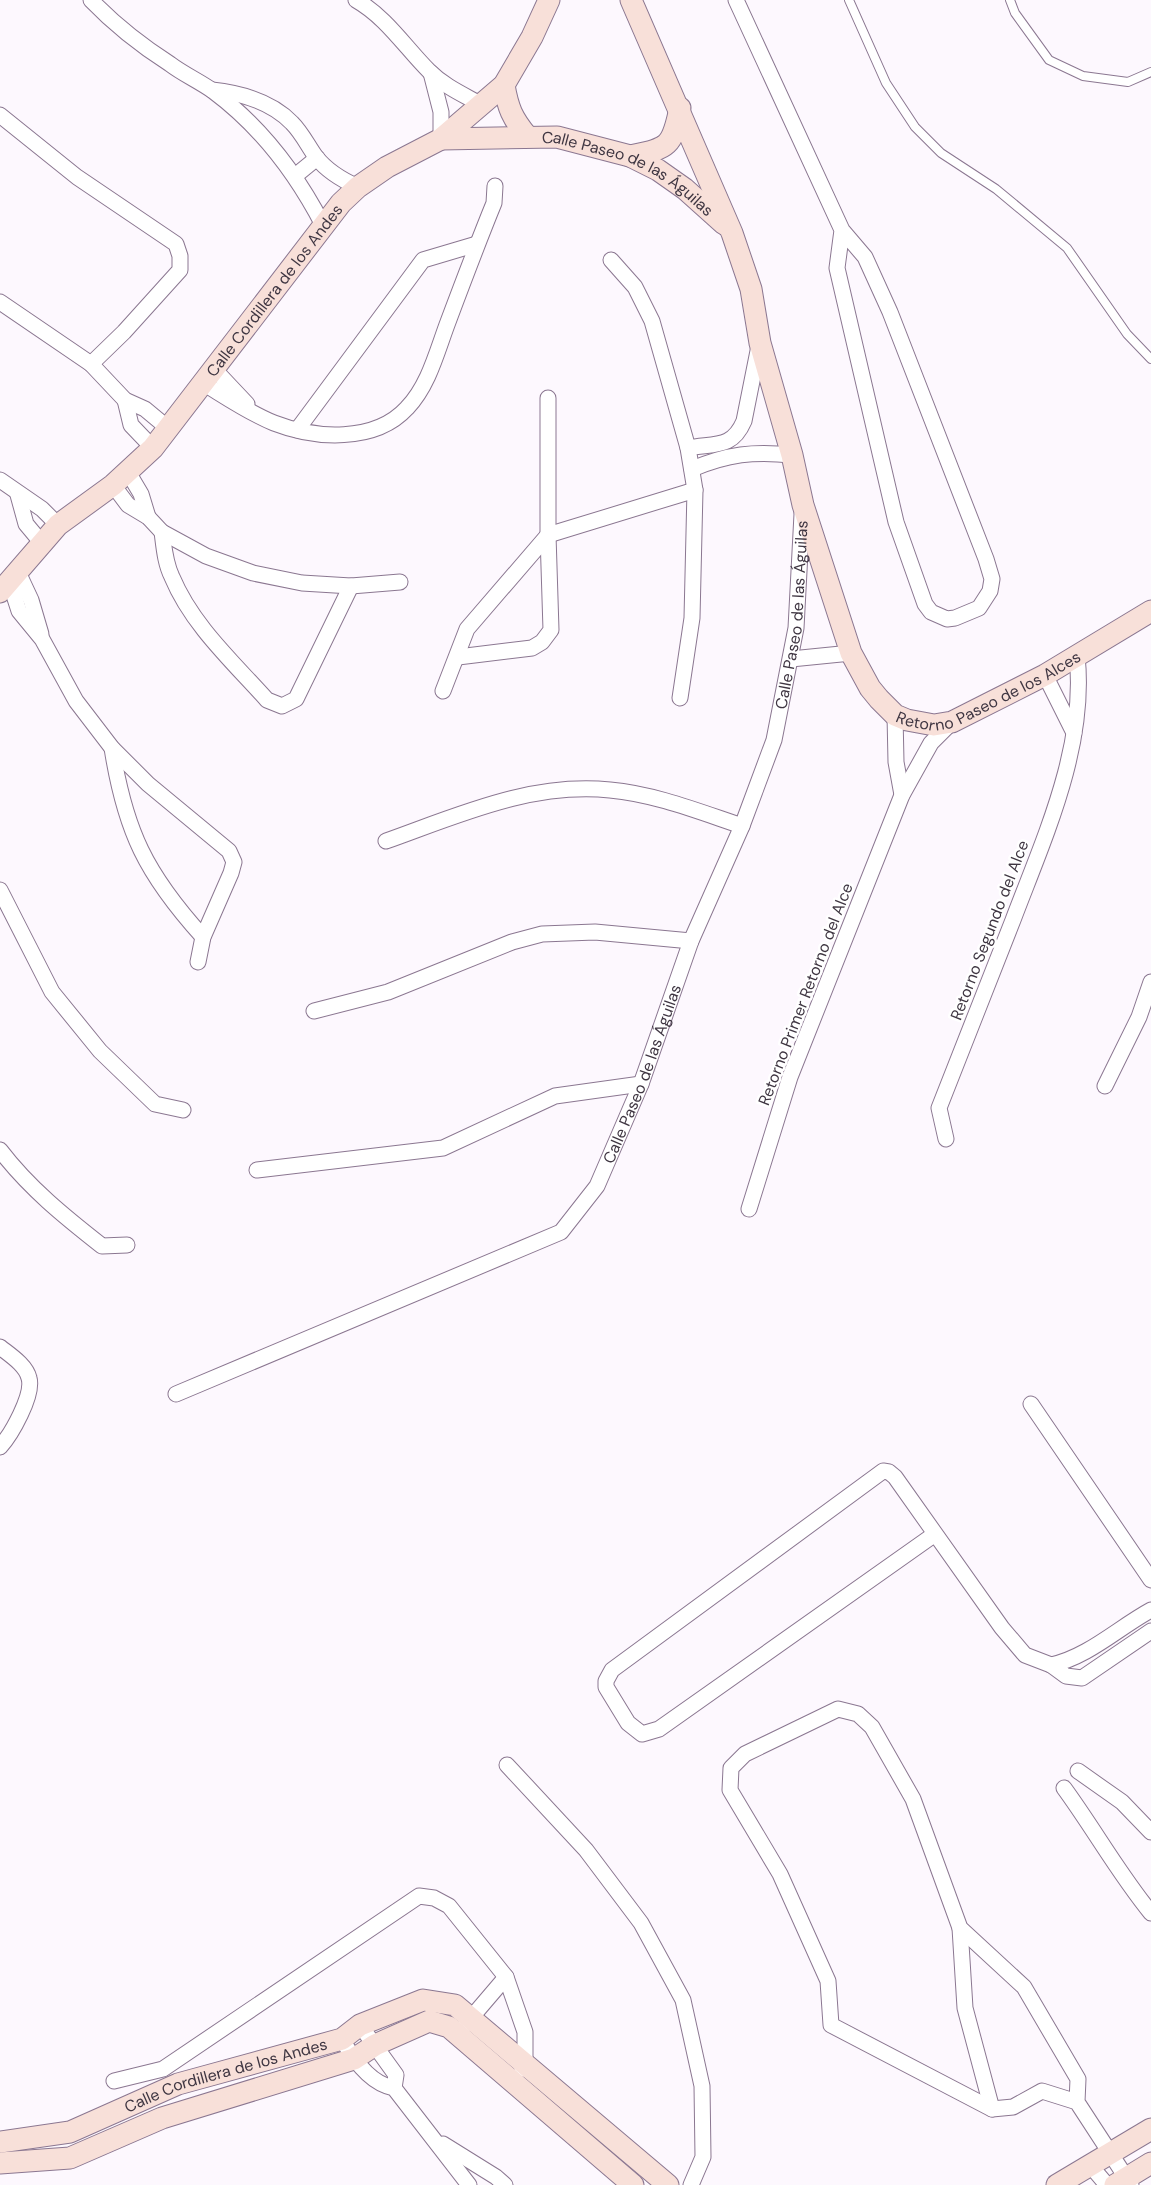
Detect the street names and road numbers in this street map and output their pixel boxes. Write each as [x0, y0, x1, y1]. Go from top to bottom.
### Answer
street label: Calle Paseo de las Águilas [542, 126, 718, 221]
street label: Calle Cordillera de los Andes [202, 200, 347, 381]
street label: Calle Paseo de las Águilas [770, 520, 813, 711]
street label: Retorno Paseo de los Alces [893, 646, 1084, 736]
street label: Retorno Segundo del Alce [945, 837, 1033, 1023]
street label: Retorno Primer Retorno del Alce [753, 880, 858, 1108]
street label: Calle Paseo de las Águilas [598, 982, 686, 1167]
street label: Calle Cordillera de los Andes [121, 2034, 330, 2118]

